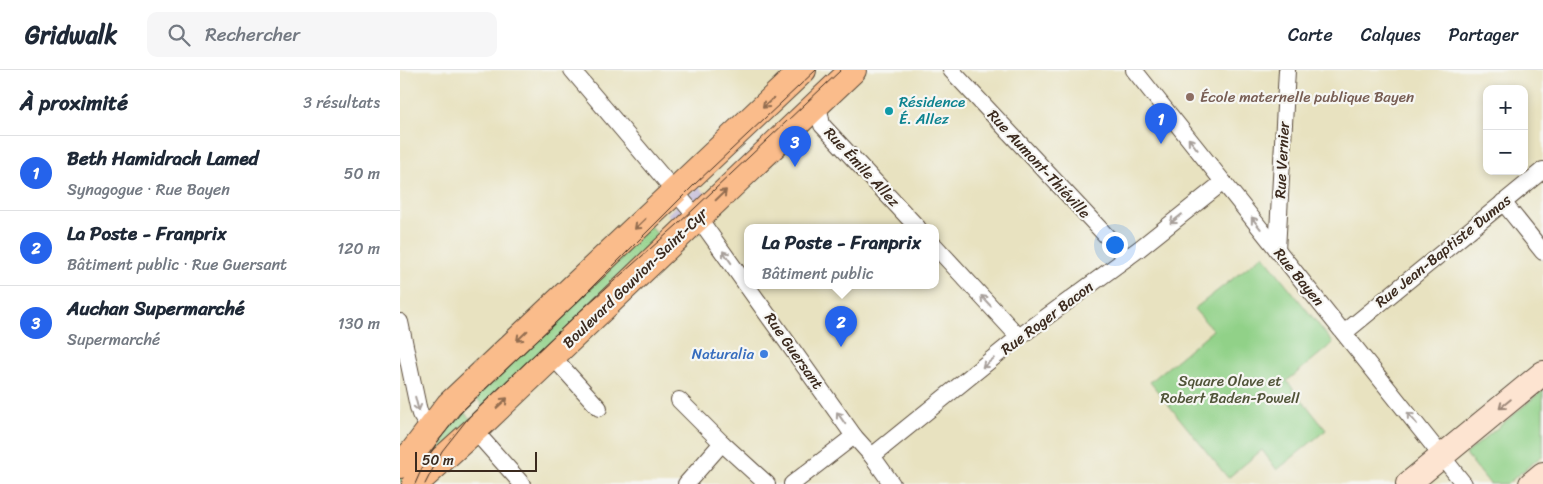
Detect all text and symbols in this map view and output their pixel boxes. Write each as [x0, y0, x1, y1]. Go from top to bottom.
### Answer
search box [147, 12, 497, 57]
text: Gridwalk [25, 14, 117, 56]
text: Rechercher [205, 18, 300, 51]
text: Carte [1288, 19, 1333, 51]
text: Calques [1361, 19, 1421, 51]
text: Partager [1449, 19, 1518, 51]
icon: search [165, 21, 193, 49]
text: À proximité [20, 84, 128, 122]
place label: École maternelle publique Bayen [1200, 84, 1414, 110]
map controls [1483, 85, 1528, 175]
button: + [1483, 85, 1528, 130]
text: 3 résultats [303, 88, 380, 117]
place label: Résidence É. Allez [899, 89, 965, 132]
marker: École maternelle publique Bayen [1184, 91, 1196, 103]
one-way arrow [762, 97, 774, 109]
street label: Rue Aumont-Thiéville [981, 103, 1097, 225]
pin: 1 [1145, 103, 1177, 144]
marker: Résidence É. Allez [883, 105, 895, 117]
street label: Rue Vernier [1267, 120, 1297, 199]
street label: Rue Émile Allez [818, 121, 907, 214]
pin: 3 [779, 126, 811, 167]
button: − [1483, 130, 1528, 175]
one-way arrow [1187, 138, 1198, 151]
text: Beth Hamidrach Lamed [67, 142, 259, 175]
text: 1 [33, 159, 39, 188]
text: 50 m [344, 159, 380, 188]
text: Synagogue · Rue Bayen [67, 175, 230, 204]
street label: Rue Jean-Baptiste Dumas [1369, 188, 1517, 314]
one-way arrow [715, 189, 728, 201]
street label: Boulevard Gouvion-Saint-Cyr [556, 201, 714, 355]
one-way arrow [1170, 214, 1183, 225]
text: La Poste - Franprix [67, 217, 227, 250]
one-way arrow [1250, 217, 1261, 230]
one-way arrow [633, 218, 646, 230]
popup [744, 224, 939, 289]
text: La Poste - Franprix [762, 226, 921, 259]
your location [1102, 232, 1128, 258]
text: 2 [31, 234, 41, 263]
text: 120 m [337, 234, 380, 263]
street label: Rue Bayen [1267, 242, 1331, 312]
text: Bâtiment public · Rue Guersant [67, 250, 287, 279]
one-way arrow [721, 250, 732, 264]
text: Bâtiment public [762, 259, 874, 288]
street label: Rue Roger Bacon [995, 274, 1099, 362]
text: Auchan Supermarché [67, 292, 245, 325]
one-way arrow [980, 294, 992, 307]
pin: 2 [825, 306, 857, 347]
street label: Rue Guersant [758, 307, 830, 395]
text: 3 [32, 309, 40, 338]
text: 130 m [338, 309, 380, 338]
text: Supermarché [67, 325, 160, 354]
one-way arrow [515, 330, 528, 342]
place label: Naturalia [692, 341, 754, 367]
marker: Naturalia [758, 348, 770, 360]
one-way arrow [982, 357, 995, 368]
park label: Square Olave et Robert Baden-Powell [1161, 368, 1300, 411]
one-way arrow [413, 395, 422, 411]
one-way arrow [496, 397, 509, 409]
one-way arrow [1499, 399, 1512, 410]
one-way arrow [836, 411, 846, 425]
one-way arrow [1406, 412, 1417, 425]
text: 50 m [422, 448, 454, 473]
scale bar [415, 449, 538, 472]

